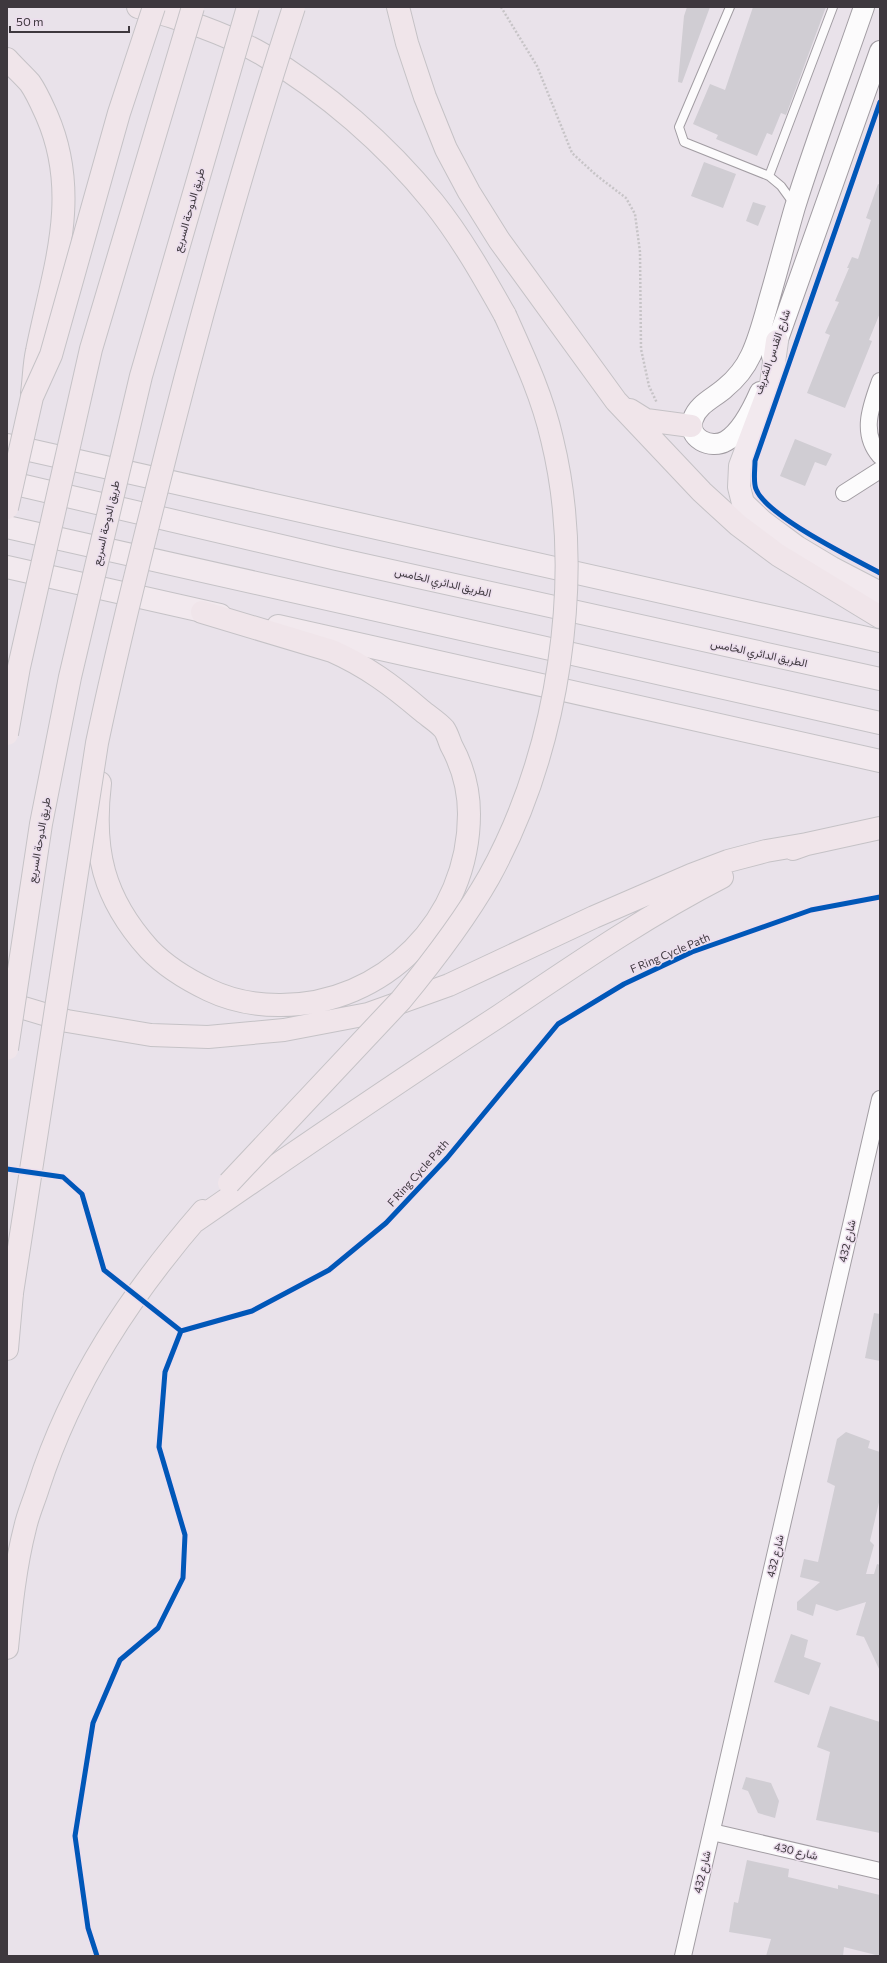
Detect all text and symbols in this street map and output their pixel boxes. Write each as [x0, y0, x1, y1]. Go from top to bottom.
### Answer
scale bar [10, 8, 129, 34]
text: 50 m [16, 14, 44, 28]
street label: طريق الدوحة السريع [170, 166, 209, 254]
street label: شارع القدس الشريف [751, 307, 794, 397]
street label: طريق الدوحة السريع [89, 479, 124, 567]
street label: الطريق الدائري الخامس [393, 564, 493, 603]
street label: الطريق الدائري الخامس [709, 636, 809, 673]
street label: طريق الدوحة السريع [25, 796, 54, 884]
street label: F Ring Cycle Path [628, 930, 712, 975]
street label: F Ring Cycle Path [384, 1137, 451, 1209]
street label: شارع 432 [835, 1218, 860, 1264]
street label: شارع 432 [763, 1533, 788, 1579]
street label: شارع 430 [773, 1839, 819, 1864]
street label: شارع 432 [690, 1849, 715, 1895]

